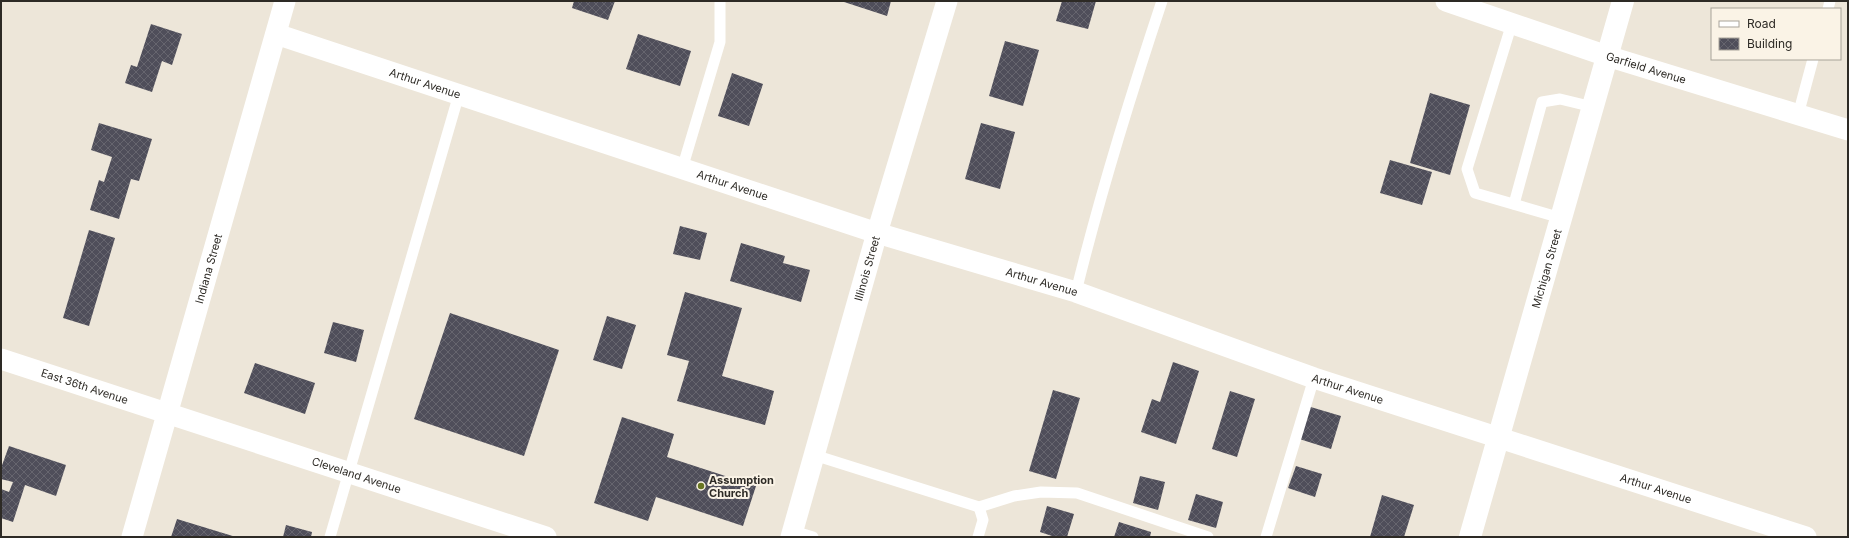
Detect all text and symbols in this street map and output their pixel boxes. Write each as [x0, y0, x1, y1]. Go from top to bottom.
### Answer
legend [1711, 8, 1841, 60]
text: Road [1747, 16, 1776, 31]
text: Building [1747, 36, 1792, 51]
street label: Garfield Avenue [1604, 49, 1688, 87]
street label: Arthur Avenue [387, 65, 463, 102]
street label: Arthur Avenue [695, 167, 770, 204]
street label: Michigan Street [1529, 227, 1565, 310]
street label: Indiana Street [192, 232, 225, 305]
street label: Illinois Street [851, 234, 883, 303]
street label: Arthur Avenue [1004, 265, 1080, 299]
street label: East 36th Avenue [39, 366, 130, 407]
street label: Arthur Avenue [1310, 371, 1385, 407]
street label: Cleveland Avenue [310, 454, 403, 496]
street label: Arthur Avenue [1618, 470, 1693, 507]
place label: Assumption Church [709, 473, 774, 500]
marker: Assumption Church [696, 481, 706, 491]

